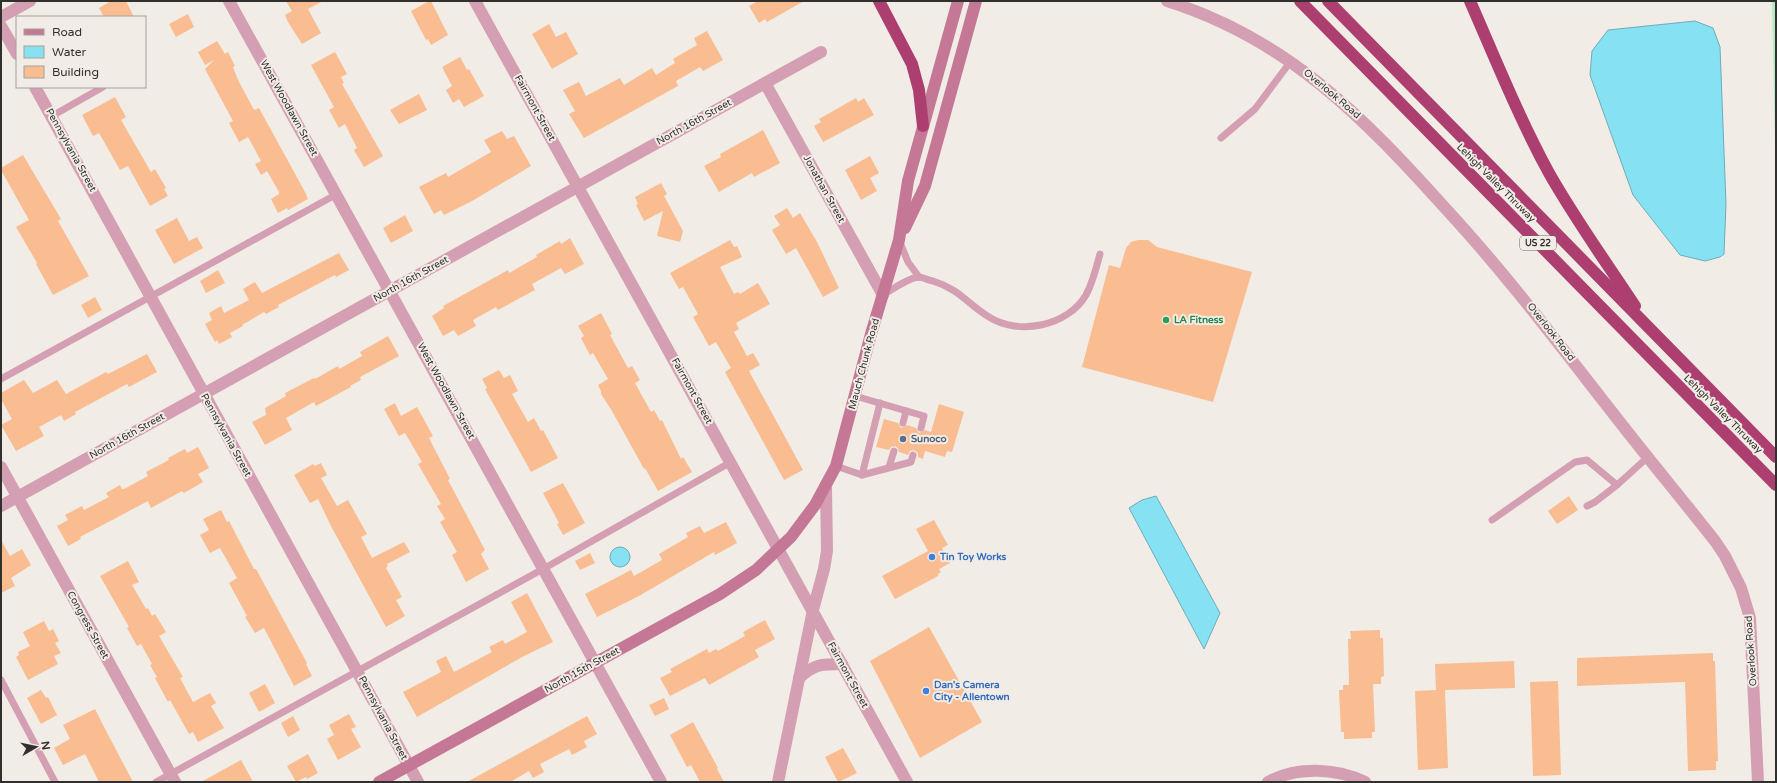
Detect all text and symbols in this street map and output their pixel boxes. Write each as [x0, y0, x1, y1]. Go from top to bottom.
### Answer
legend [16, 16, 146, 88]
text: Road [52, 25, 82, 39]
text: Water [52, 45, 87, 59]
street label: West Woodlawn Street [258, 58, 320, 158]
text: Building [52, 65, 99, 79]
street label: Overlook Road [1301, 67, 1363, 121]
street label: Fairmont Street [512, 73, 558, 143]
street label: North 16th Street [654, 96, 734, 148]
street label: Pennsylvania Street [43, 106, 99, 194]
street label: Lehigh Valley Thruway [1454, 141, 1538, 225]
street label: Jonathan Street [801, 153, 848, 225]
road number: US 22 [1520, 236, 1556, 250]
street label: North 16th Street [371, 253, 451, 305]
street label: Overlook Road [1525, 300, 1577, 364]
place label: LA Fitness [1174, 314, 1223, 326]
marker: LA Fitness [1161, 315, 1171, 325]
street label: Mauch Chunk Road [846, 317, 882, 411]
street label: West Woodlawn Street [415, 341, 477, 441]
street label: Fairmont Street [669, 356, 715, 426]
street label: Lehigh Valley Thruway [1681, 372, 1765, 456]
street label: Pennsylvania Street [198, 391, 254, 479]
street label: North 16th Street [87, 410, 167, 462]
place label: Sunoco [911, 433, 947, 445]
marker: Sunoco [898, 434, 908, 444]
place label: Tin Toy Works [939, 551, 1007, 563]
marker: Tin Toy Works [927, 552, 937, 562]
street label: Congress Street [64, 589, 112, 661]
street label: Overlook Road [1743, 615, 1759, 687]
street label: Fairmont Street [825, 640, 871, 710]
street label: North 15th Street [542, 644, 622, 696]
street label: Pennsylvania Street [356, 674, 410, 762]
place label: Dan's Camera City - Allentown [934, 679, 1010, 703]
marker: Dan's Camera City - Allentown [921, 686, 931, 696]
north arrow [16, 727, 56, 767]
text: N [38, 740, 52, 751]

